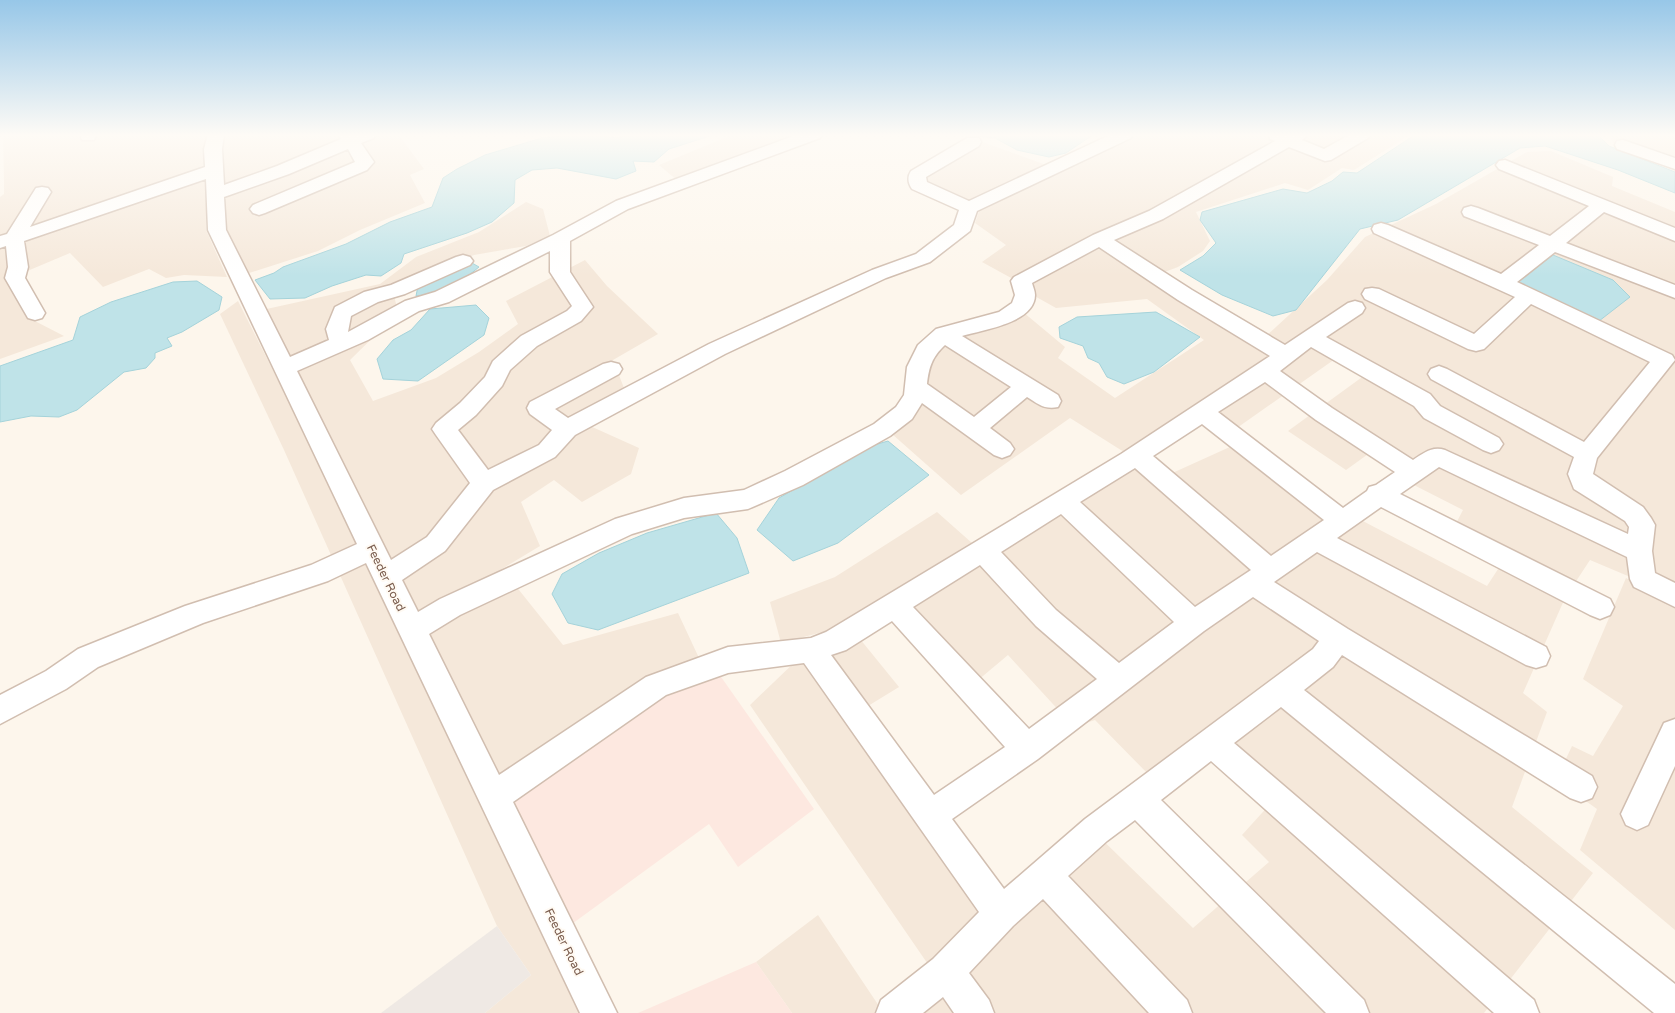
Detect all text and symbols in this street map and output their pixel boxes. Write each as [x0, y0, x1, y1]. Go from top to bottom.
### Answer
street label: Feeder Road [364, 542, 408, 614]
street label: Feeder Road [542, 906, 586, 978]

